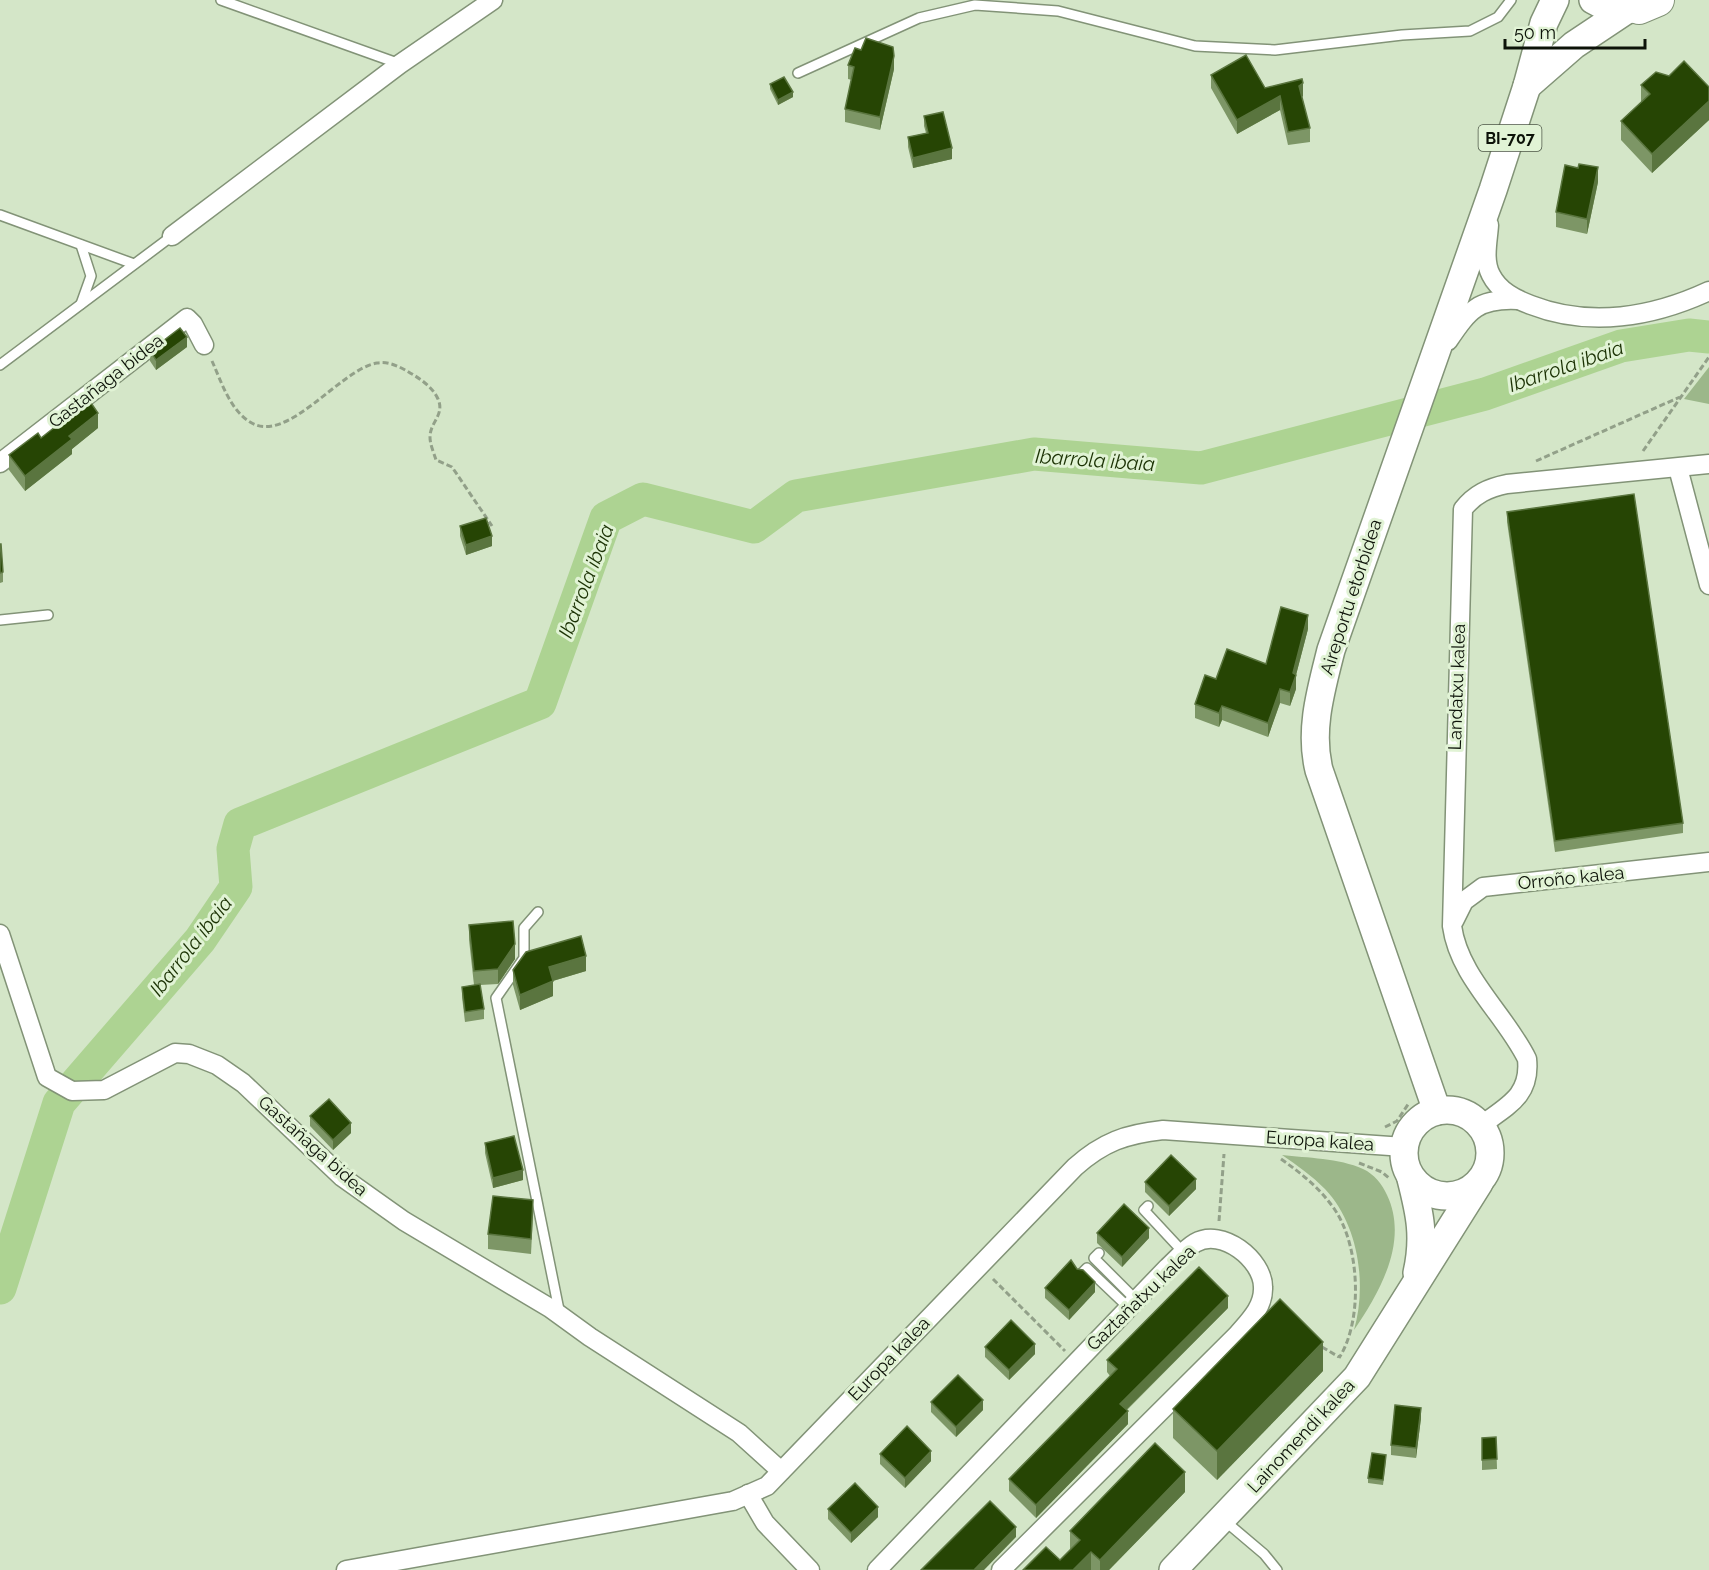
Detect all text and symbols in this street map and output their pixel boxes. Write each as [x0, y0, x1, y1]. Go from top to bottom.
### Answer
scale bar [1505, 12, 1644, 50]
text: 50 m [1514, 22, 1556, 43]
road number: BI-707 [1478, 125, 1541, 151]
street label: Gastañaga bidea [44, 329, 167, 432]
water label: Ibarrola ibaia [1505, 335, 1627, 397]
water label: Ibarrola ibaia [1034, 444, 1156, 476]
street label: Aireportu etorbidea [1315, 517, 1386, 677]
water label: Ibarrola ibaia [553, 521, 619, 641]
street label: Landatxu kalea [1444, 623, 1469, 751]
street label: Orroño kalea [1517, 861, 1625, 894]
water label: Ibarrola ibaia [145, 891, 237, 1001]
street label: Gastañaga bidea [254, 1091, 372, 1200]
street label: Europa kalea [1265, 1126, 1375, 1155]
street label: Gaztañatxu kalea [1082, 1241, 1199, 1355]
street label: Europa kalea [843, 1312, 934, 1405]
street label: Lainomendi kalea [1243, 1375, 1359, 1497]

